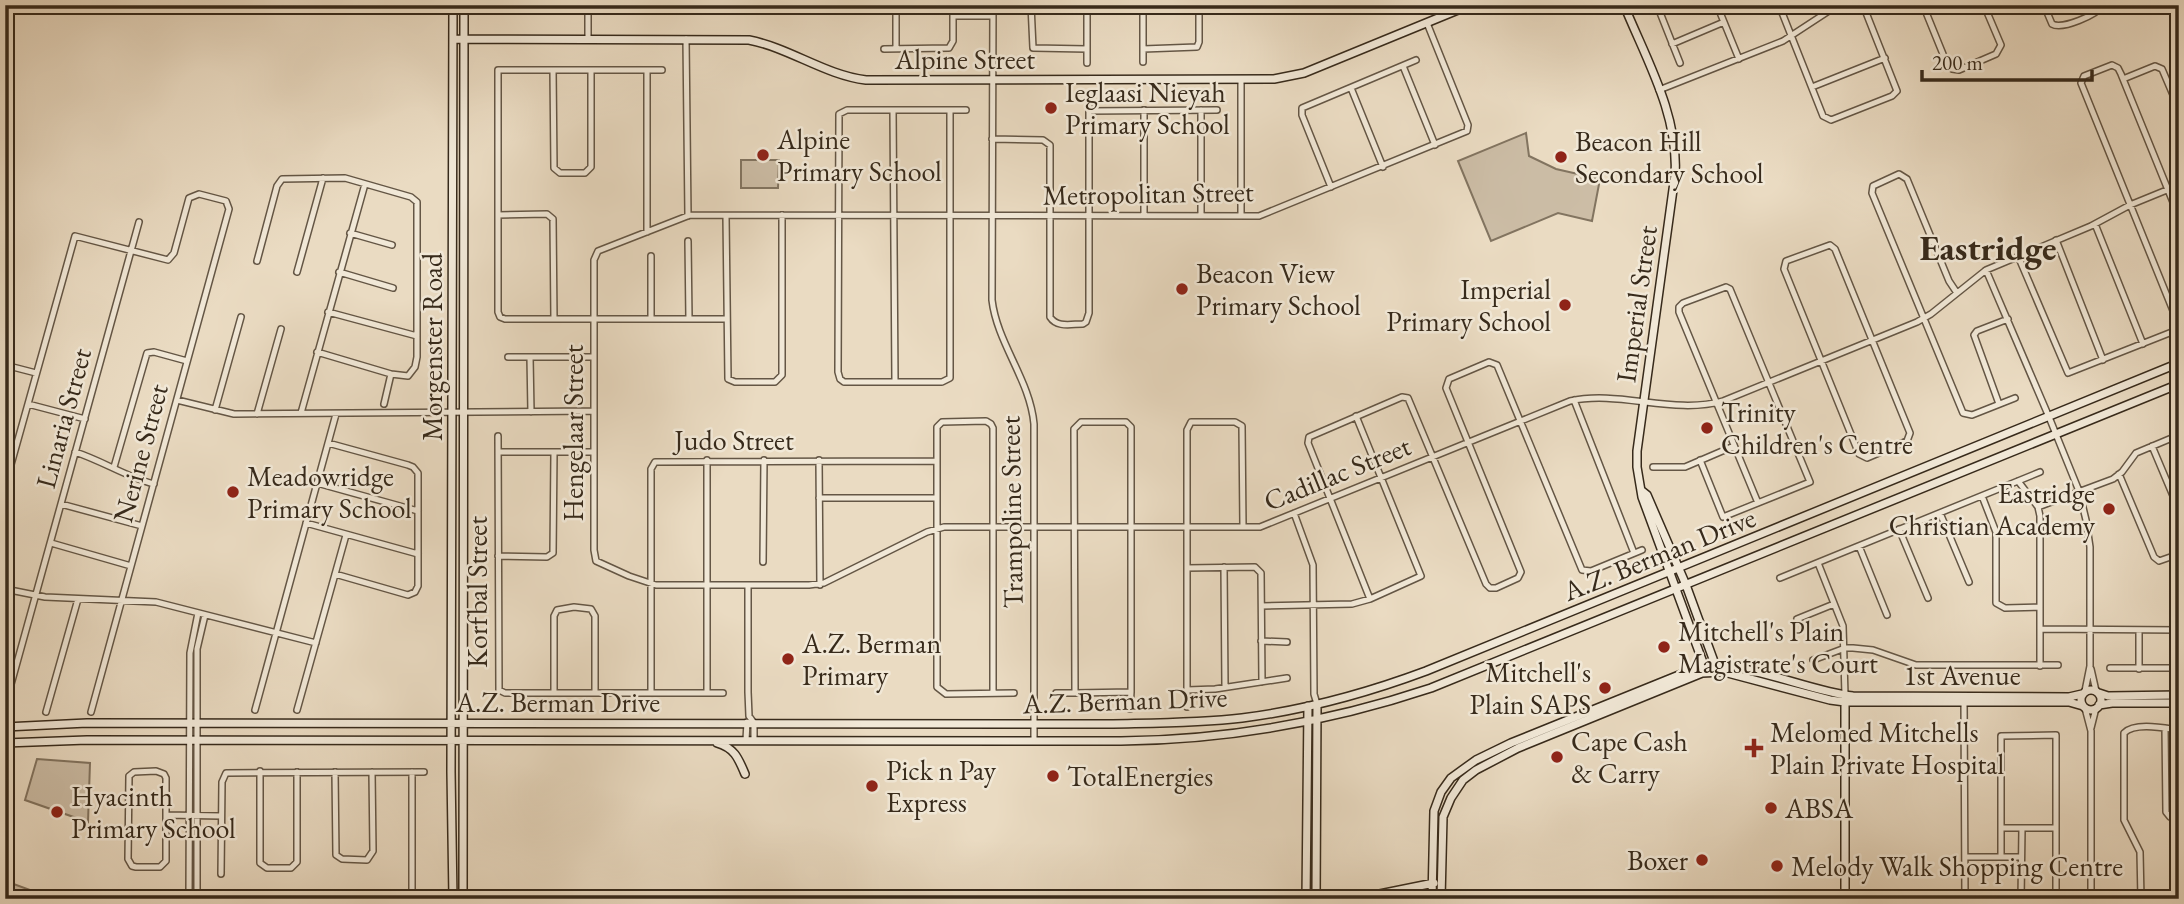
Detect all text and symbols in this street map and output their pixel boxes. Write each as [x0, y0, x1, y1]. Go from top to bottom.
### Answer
scale bar [1922, 38, 2091, 82]
street label: Alpine Street [894, 41, 1035, 77]
text: 200 m [1932, 49, 1983, 76]
place label: Ieglaasi Nieyah Primary School [1065, 74, 1230, 142]
marker: Ieglaasi Nieyah Primary School [1043, 100, 1059, 116]
place label: Alpine Primary School [776, 121, 942, 189]
place label: Beacon Hill Secondary School [1575, 123, 1764, 191]
marker: Alpine Primary School [755, 147, 771, 163]
marker: Beacon Hill Secondary School [1553, 149, 1569, 165]
street label: Metropolitan Street [1042, 173, 1254, 213]
street label: Imperial Street [1607, 223, 1665, 385]
district label: Eastridge [1919, 225, 2057, 270]
street label: Morgenster Road [414, 252, 450, 441]
place label: Beacon View Primary School [1196, 255, 1361, 323]
place label: Imperial Primary School [1386, 271, 1551, 339]
marker: Beacon View Primary School [1174, 281, 1190, 297]
marker: Imperial Primary School [1557, 297, 1573, 313]
street label: Linaria Street [27, 344, 99, 492]
street label: Hengelaar Street [555, 344, 591, 522]
street label: Nerine Street [104, 380, 176, 526]
place label: Trinity Children's Centre [1721, 394, 1913, 462]
street label: Trampoline Street [991, 415, 1031, 609]
marker: Trinity Children's Centre [1699, 420, 1715, 436]
street label: Judo Street [672, 422, 794, 458]
street label: Cadillac Street [1258, 427, 1416, 519]
place label: Meadowridge Primary School [247, 458, 412, 526]
place label: Eastridge Christian Academy [1889, 475, 2096, 543]
marker: Meadowridge Primary School [225, 484, 241, 500]
street label: A.Z. Berman Drive [1556, 499, 1761, 609]
marker: Eastridge Christian Academy [2101, 501, 2117, 517]
street label: Korfbal Street [459, 516, 495, 668]
place label: Mitchell's Plain Magistrate's Court [1678, 613, 1878, 681]
place label: A.Z. Berman Primary [801, 625, 941, 693]
marker: Mitchell's Plain Magistrate's Court [1656, 639, 1672, 655]
marker: A.Z. Berman Primary [780, 651, 796, 667]
place label: Mitchell's Plain SAPS [1470, 654, 1591, 722]
street label: 1st Avenue [1903, 657, 2021, 693]
street label: A.Z. Berman Drive [1021, 678, 1228, 722]
marker: Mitchell's Plain SAPS [1597, 680, 1613, 696]
street label: A.Z. Berman Drive [455, 684, 660, 720]
place label: Melomed Mitchells Plain Private Hospital [1770, 714, 2005, 782]
place label: Cape Cash & Carry [1571, 723, 1688, 791]
marker: Melomed Mitchells Plain Private Hospital [1744, 738, 1764, 758]
marker: Cape Cash & Carry [1549, 749, 1565, 765]
place label: Pick n Pay Express [886, 752, 997, 820]
place label: TotalEnergies [1067, 758, 1213, 794]
marker: TotalEnergies [1045, 768, 1061, 784]
place label: Hyacinth Primary School [71, 778, 236, 846]
marker: Pick n Pay Express [864, 778, 880, 794]
place label: ABSA [1784, 790, 1854, 826]
marker: ABSA [1763, 800, 1779, 816]
marker: Hyacinth Primary School [49, 804, 65, 820]
place label: Boxer [1627, 842, 1689, 878]
place label: Melody Walk Shopping Centre [1791, 848, 2123, 884]
marker: Boxer [1694, 852, 1710, 868]
marker: Melody Walk Shopping Centre [1769, 858, 1785, 874]

